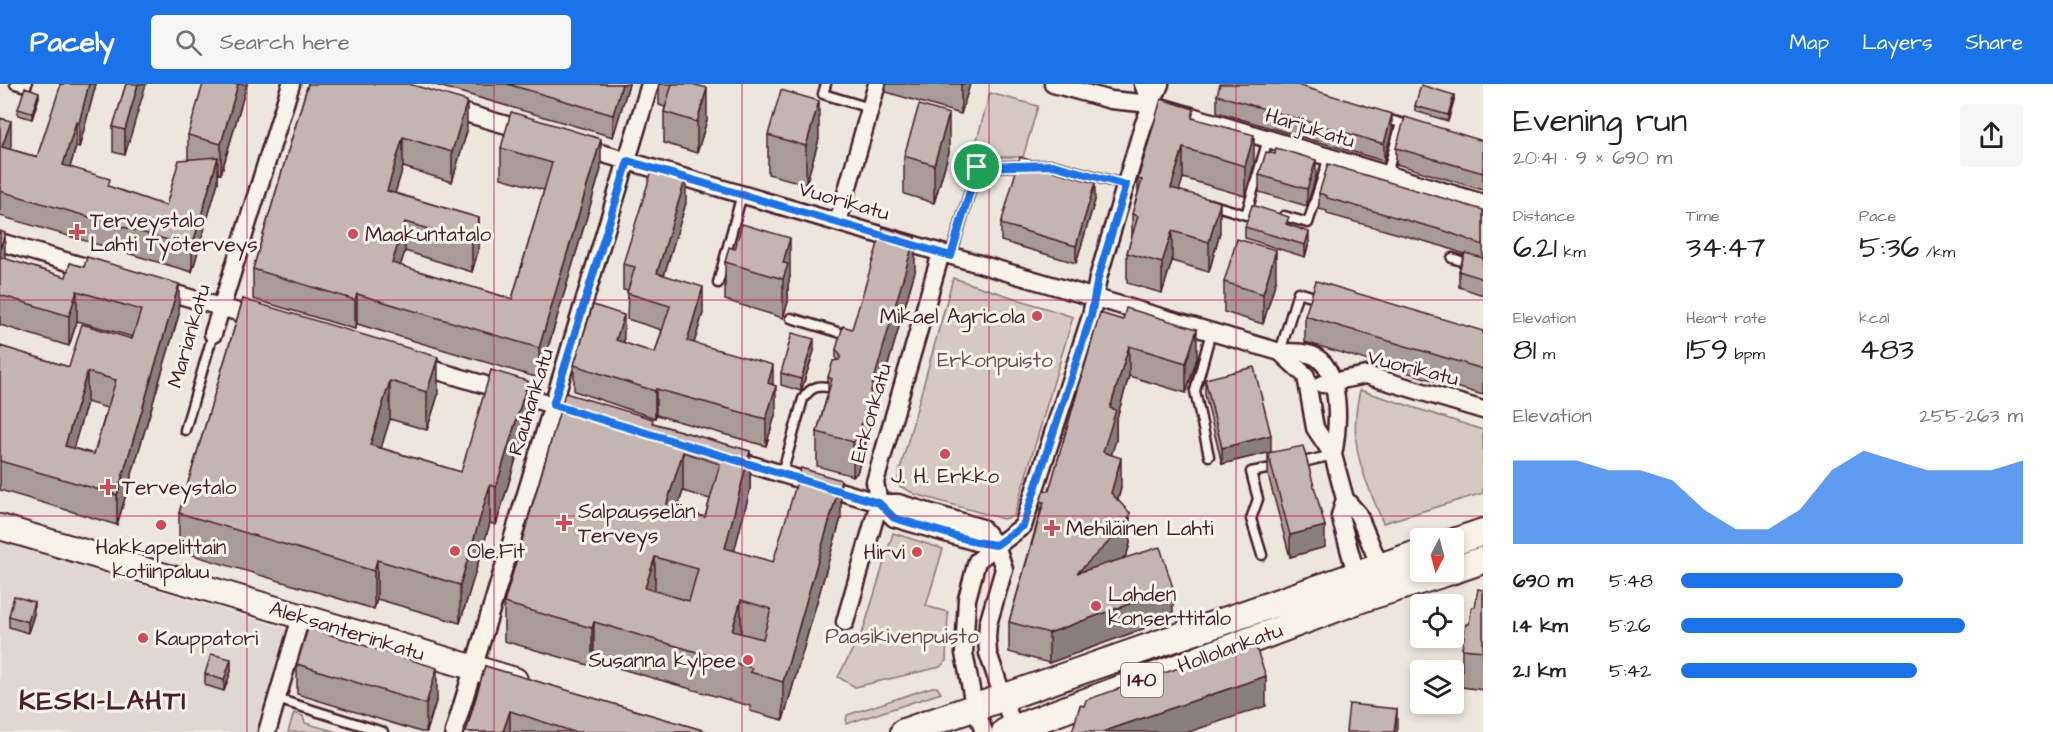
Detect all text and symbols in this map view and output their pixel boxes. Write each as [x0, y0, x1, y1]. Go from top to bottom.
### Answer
search box [151, 15, 571, 69]
text: Pacely [30, 23, 115, 62]
icon: search [172, 26, 205, 59]
text: Search here [220, 27, 350, 58]
text: Map [1789, 28, 1829, 57]
text: Layers [1862, 28, 1932, 57]
text: Share [1965, 28, 2023, 57]
text: Evening run [1513, 98, 1687, 144]
street label: Harjukatu [1262, 101, 1359, 155]
button: share [1960, 104, 2023, 167]
pin [951, 141, 1002, 192]
text: 20:41 · 9 × 690 m [1513, 144, 1672, 172]
icon: arrive [960, 150, 993, 183]
street label: Vuorikatu [795, 174, 893, 228]
text: Distance [1513, 205, 1575, 227]
text: Time [1686, 205, 1720, 227]
text: Pace [1859, 205, 1896, 227]
place label: Terveystalo Lahti Työterveys [90, 206, 258, 261]
place label: Maakuntatalo [365, 220, 491, 249]
marker: Terveystalo Lahti Työterveys [68, 223, 86, 241]
marker: Maakuntatalo [346, 227, 360, 241]
text: 6.21 [1513, 227, 1557, 269]
text: 34:47 [1686, 227, 1766, 269]
text: 5:36 [1859, 227, 1919, 269]
text: km [1557, 241, 1586, 263]
text: /km [1919, 241, 1955, 263]
street label: Mariankatu [160, 280, 218, 391]
place label: Mikael Agricola [880, 302, 1025, 333]
text: Elevation [1513, 307, 1576, 329]
text: Heart rate [1686, 307, 1766, 329]
text: kcal [1859, 307, 1890, 329]
marker: Mikael Agricola [1030, 309, 1044, 323]
text: 81 [1513, 329, 1536, 371]
text: 159 [1686, 329, 1728, 371]
text: 483 [1859, 329, 1914, 371]
street label: Vuorikatu [1364, 343, 1462, 393]
text: m [1536, 343, 1555, 365]
text: bpm [1728, 343, 1765, 365]
street label: Rauhankatu [501, 345, 561, 459]
park label: Erkonpuisto [937, 346, 1053, 376]
street label: Erkonkatu [843, 360, 899, 466]
text: Elevation [1513, 402, 1592, 430]
text: 255–263 m [1919, 402, 2023, 430]
marker: J. H. Erkko [938, 447, 952, 461]
place label: J. H. Erkko [891, 462, 999, 491]
place label: Terveystalo [122, 473, 237, 504]
marker: Terveystalo [99, 478, 117, 496]
place label: Salpausselän Terveys [578, 497, 695, 552]
marker: Salpausselän Terveys [555, 514, 573, 532]
place label: Mehiläinen Lahti [1066, 514, 1214, 543]
marker: Hakkapelittain kotiinpaluu [154, 518, 168, 532]
marker: Mehiläinen Lahti [1043, 519, 1061, 537]
north arrow [1410, 528, 1464, 582]
map controls [1410, 528, 1464, 714]
place label: Hakkapelittain kotiinpaluu [96, 533, 226, 587]
place label: Ole.Fit [467, 537, 525, 566]
place label: Hirvi [863, 538, 905, 567]
marker: Ole.Fit [448, 544, 462, 558]
marker: Hirvi [910, 545, 924, 559]
text: 690 m [1513, 567, 1573, 595]
text: 5:48 [1609, 567, 1653, 595]
place label: Lahden konserttitalo [1108, 580, 1231, 633]
street label: Aleksanterinkatu [266, 594, 428, 668]
button: locate [1410, 594, 1464, 648]
marker: Lahden konserttitalo [1089, 599, 1103, 613]
text: 1.4 km [1513, 612, 1568, 640]
text: 5:26 [1609, 612, 1650, 640]
street label: Hollolankatu [1173, 615, 1287, 680]
park label: Paasikivenpuisto [825, 622, 979, 652]
place label: Kauppatori [155, 624, 258, 654]
marker: Kauppatori [136, 631, 150, 645]
place label: Susanna kylpee [588, 646, 736, 677]
marker: Susanna kylpee [741, 653, 755, 667]
text: 2.1 km [1513, 657, 1566, 685]
text: 5:42 [1609, 657, 1652, 685]
button: layers [1410, 660, 1464, 714]
road number: 140 [1121, 663, 1163, 697]
district label: KESKI-LAHTI [19, 682, 187, 720]

